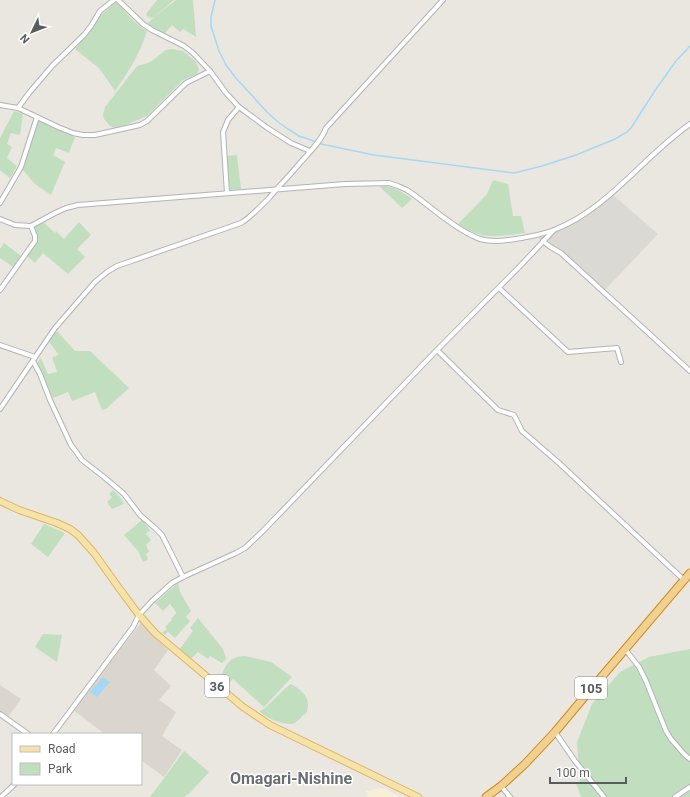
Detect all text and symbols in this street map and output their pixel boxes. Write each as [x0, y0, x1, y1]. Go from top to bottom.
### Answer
north arrow [12, 12, 52, 52]
text: N [17, 31, 32, 46]
road number: 36 [205, 675, 229, 697]
road number: 105 [575, 677, 607, 699]
legend [12, 733, 142, 785]
text: Road [48, 742, 76, 756]
scale bar [550, 759, 626, 785]
text: Park [48, 762, 73, 776]
text: 100 m [556, 766, 590, 780]
district label: Omagari-Nishine [230, 769, 352, 788]

